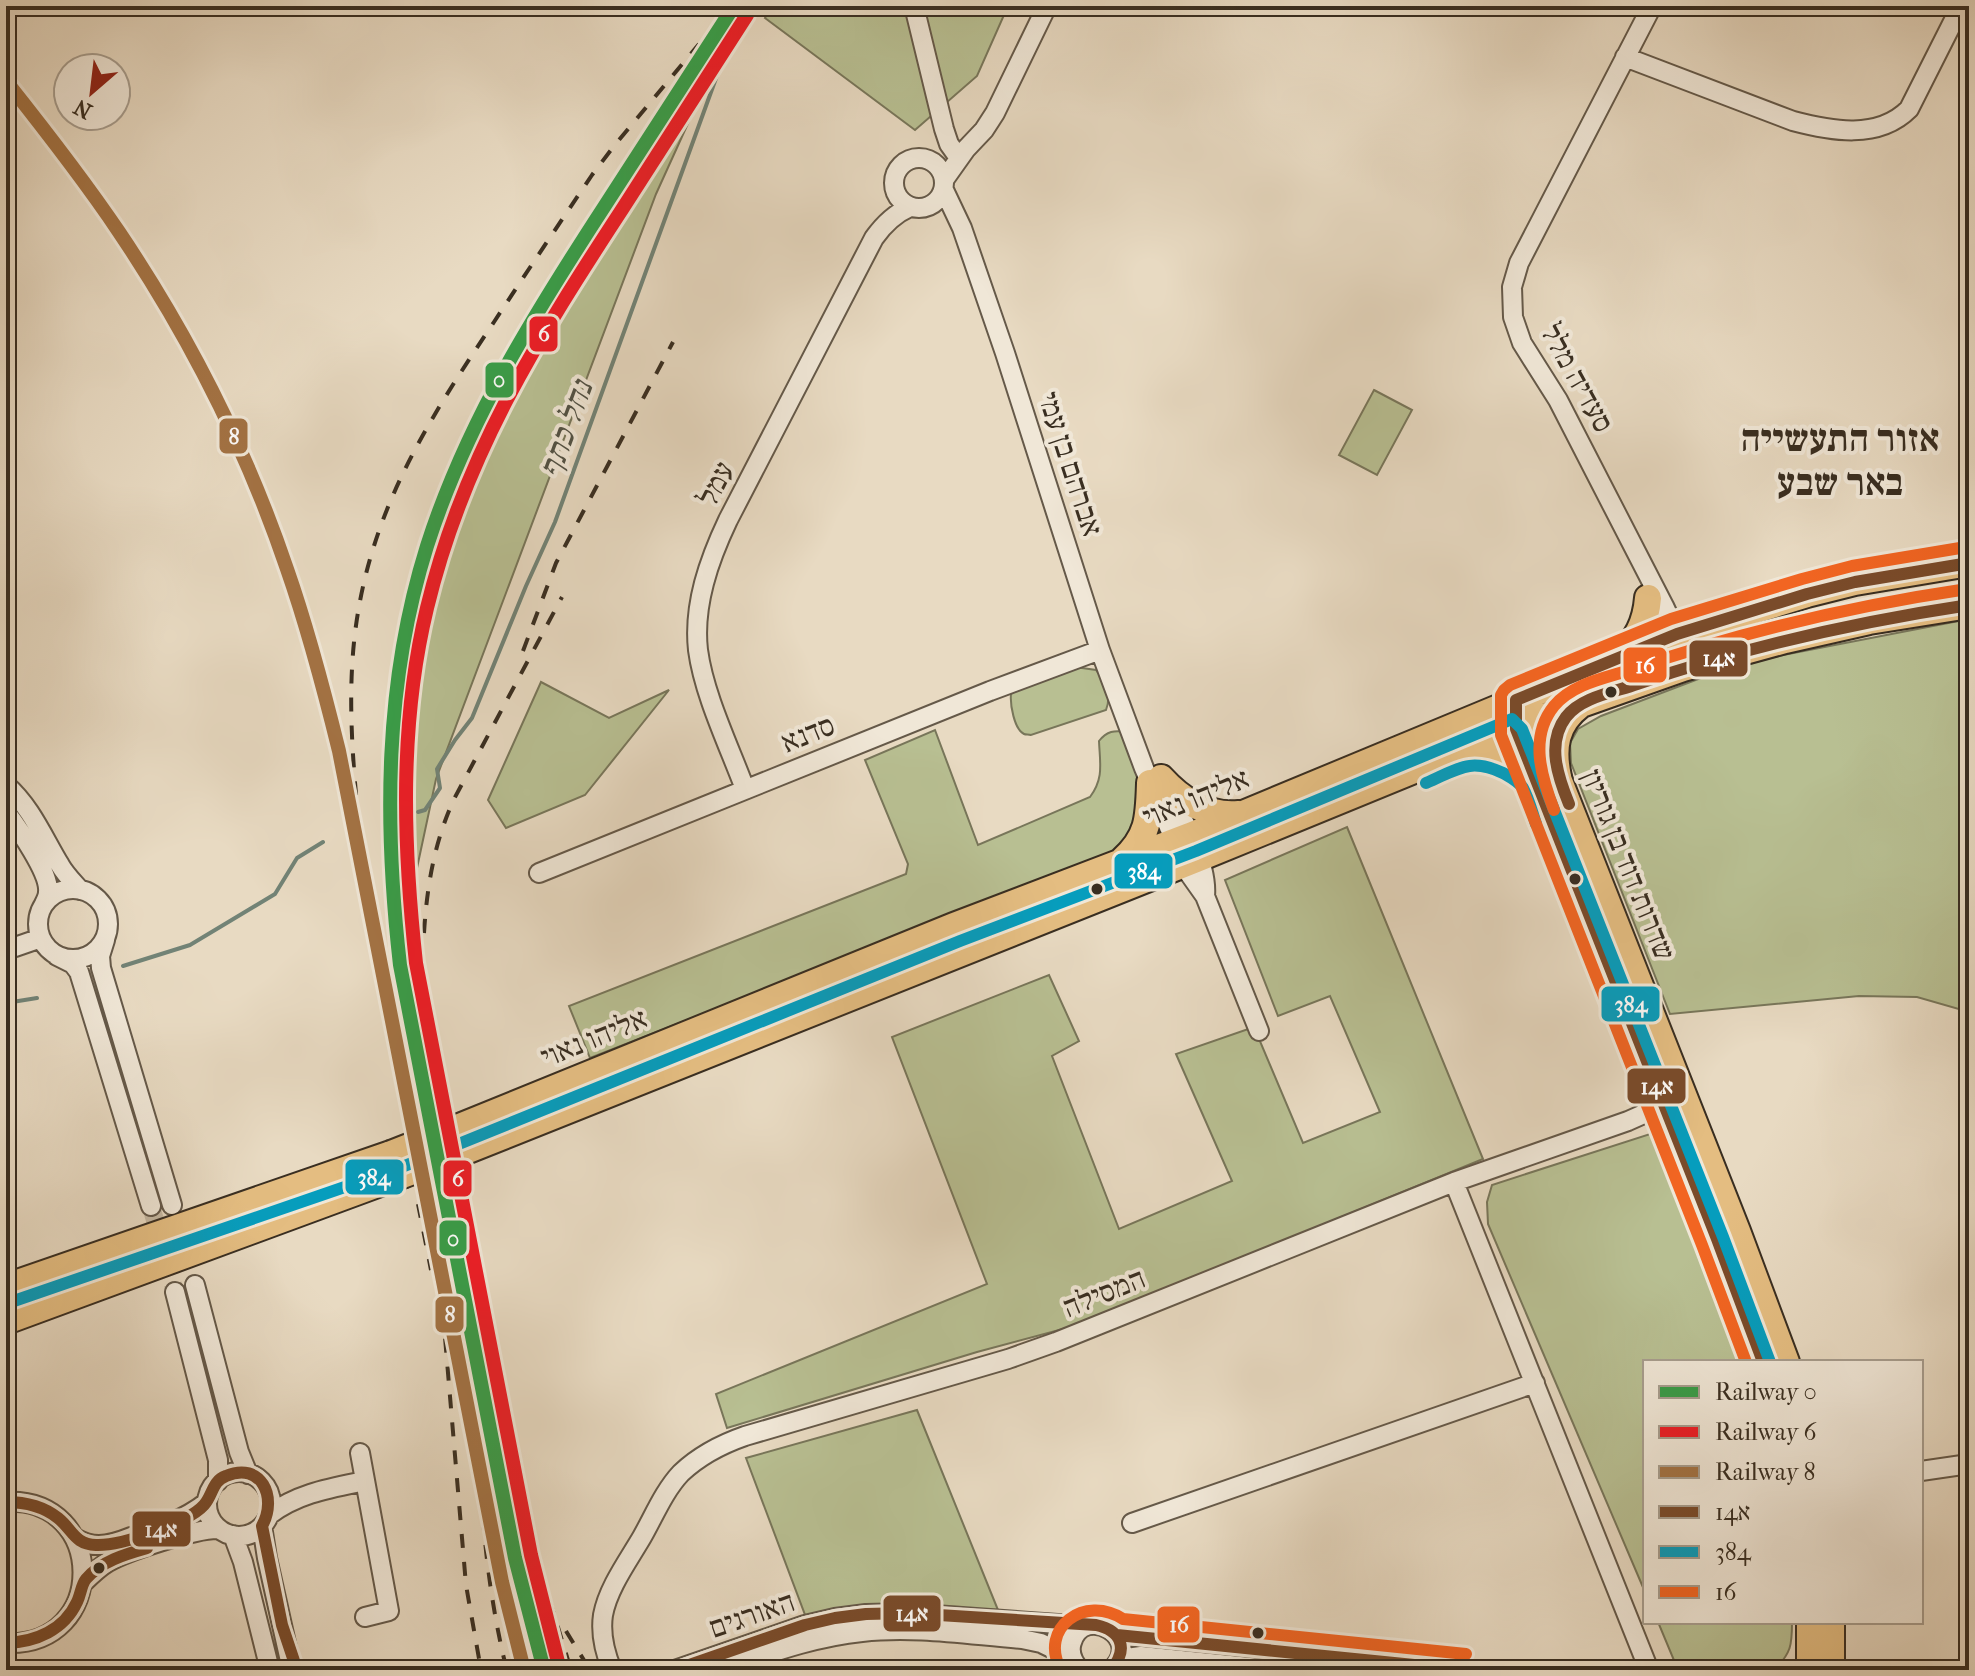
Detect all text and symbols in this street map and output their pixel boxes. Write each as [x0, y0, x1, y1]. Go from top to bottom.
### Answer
north arrow [52, 52, 132, 132]
text: N [69, 93, 97, 124]
line badge: 6 [528, 315, 559, 353]
street label: סעדיה מלל [1533, 318, 1621, 438]
text: 6 [538, 321, 551, 347]
line badge: 0 [484, 361, 515, 399]
text: 0 [493, 367, 505, 393]
water label: נחל כתף [532, 374, 601, 482]
street label: אברהם בן עמי [1030, 388, 1110, 540]
district label: אזור התעשייה באר שבע [1740, 416, 1940, 505]
line badge: 8 [218, 417, 249, 455]
text: 8 [228, 424, 240, 450]
street label: עמל [690, 456, 742, 512]
line badge: 14א [1688, 639, 1749, 678]
line badge: 16 [1622, 646, 1668, 684]
text: 14א [1703, 646, 1735, 672]
text: 16 [1635, 653, 1656, 679]
unlabelled marker [1603, 684, 1619, 700]
street label: סדנא [776, 708, 840, 760]
street label: אליהו נאוי [1138, 761, 1254, 835]
street label: שדרות דוד בן גוריון [1574, 764, 1682, 966]
line badge: 384 [1113, 852, 1174, 890]
text: 384 [1128, 859, 1161, 885]
unlabelled marker [1567, 871, 1583, 887]
unlabelled marker [1089, 881, 1105, 897]
line badge: 384 [1600, 985, 1661, 1023]
text: 384 [1615, 992, 1648, 1018]
street label: אליהו נאוי [536, 1001, 652, 1075]
line badge: 14א [1626, 1067, 1687, 1105]
text: 14א [1641, 1074, 1673, 1100]
line badge: 384 [344, 1158, 405, 1196]
line badge: 6 [442, 1159, 473, 1198]
text: 384 [358, 1165, 391, 1191]
text: 6 [452, 1166, 465, 1192]
line badge: 0 [438, 1219, 468, 1257]
text: 0 [447, 1226, 459, 1252]
street label: המסילה [1058, 1261, 1150, 1325]
line badge: 8 [434, 1295, 465, 1334]
text: 8 [444, 1302, 456, 1328]
legend [1643, 1360, 1923, 1624]
text: Railway 0 [1715, 1378, 1817, 1406]
text: Railway 6 [1715, 1418, 1818, 1446]
text: Railway 8 [1715, 1458, 1816, 1486]
text: 14א [1715, 1498, 1750, 1526]
line badge: 14א [131, 1510, 192, 1548]
text: 14א [145, 1517, 177, 1543]
text: 384 [1715, 1538, 1752, 1566]
unlabelled marker [91, 1560, 107, 1576]
text: 16 [1715, 1578, 1737, 1606]
street label: האורגים [705, 1584, 799, 1646]
line badge: 14א [882, 1594, 942, 1633]
text: 14א [896, 1601, 928, 1627]
line badge: 16 [1156, 1605, 1201, 1644]
text: 16 [1169, 1612, 1190, 1638]
unlabelled marker [1250, 1625, 1266, 1641]

